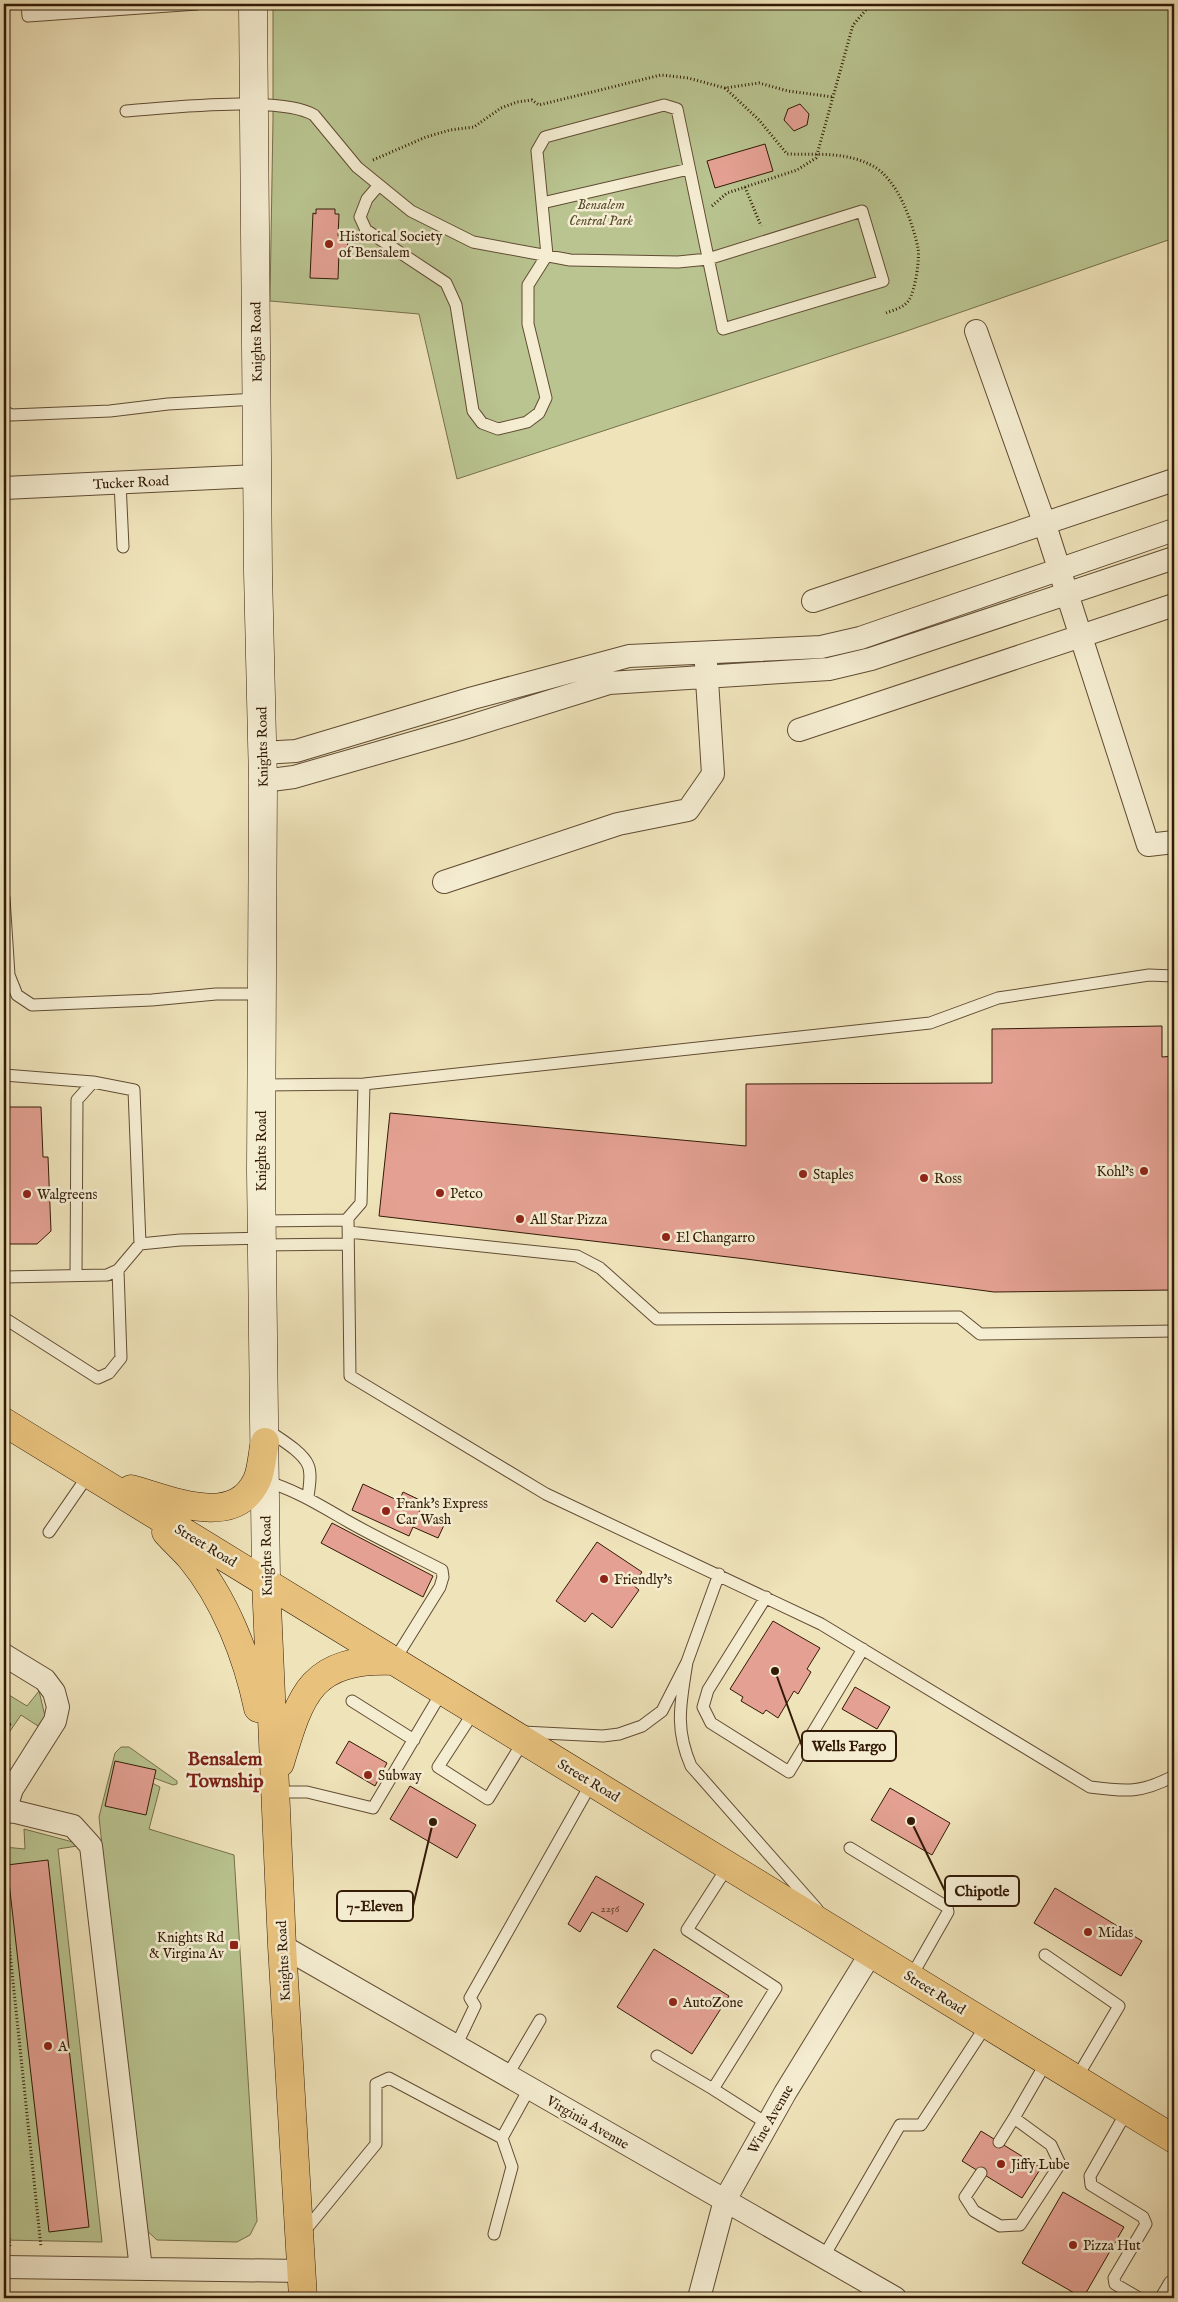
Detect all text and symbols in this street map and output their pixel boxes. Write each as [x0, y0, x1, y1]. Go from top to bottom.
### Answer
park label: Bensalem Central Park [569, 196, 633, 230]
place label: Historical Society of Bensalem [339, 228, 442, 262]
marker: Historical Society of Bensalem [323, 238, 335, 250]
street label: Knights Road [247, 301, 267, 383]
street label: Tucker Road [93, 472, 170, 494]
street label: Knights Road [253, 706, 273, 788]
street label: Knights Road [253, 1110, 271, 1191]
place label: Kohl's [1096, 1163, 1134, 1181]
marker: Kohl's [1138, 1165, 1150, 1177]
place label: Staples [813, 1166, 854, 1184]
marker: Staples [797, 1168, 809, 1180]
place label: Ross [934, 1170, 962, 1188]
marker: Ross [918, 1172, 930, 1184]
place label: Petco [450, 1185, 483, 1203]
place label: Walgreens [37, 1186, 97, 1204]
marker: Petco [434, 1187, 446, 1199]
marker: Walgreens [21, 1188, 33, 1200]
place label: All Star Pizza [529, 1211, 608, 1229]
marker: All Star Pizza [514, 1213, 526, 1225]
place label: El Changarro [676, 1229, 755, 1247]
marker: El Changarro [660, 1231, 672, 1243]
place label: Frank's Express Car Wash [396, 1495, 488, 1529]
marker: Frank's Express Car Wash [380, 1505, 392, 1517]
street label: Knights Road [257, 1515, 277, 1597]
street label: Street Road [171, 1520, 240, 1572]
place label: Friendly's [614, 1571, 672, 1589]
marker: Friendly's [598, 1573, 610, 1585]
callout: Wells Fargo [802, 1731, 896, 1761]
text: Wells Fargo [811, 1737, 886, 1756]
district label: Bensalem Township [186, 1748, 264, 1794]
street label: Street Road [554, 1755, 623, 1807]
place label: Subway [378, 1767, 422, 1785]
marker: Subway [362, 1769, 374, 1781]
callout: Chipotle [945, 1876, 1019, 1906]
text: Chipotle [955, 1882, 1010, 1901]
callout: 7-Eleven [337, 1891, 413, 1921]
text: 7-Eleven [347, 1897, 403, 1916]
house number: 2256 [601, 1902, 620, 1916]
street label: Knights Road [273, 1920, 295, 2002]
place label: Midas [1098, 1924, 1133, 1942]
marker: Midas [1082, 1926, 1094, 1938]
place label: Knights Rd & Virgina Av [149, 1929, 225, 1963]
marker: Knights Rd & Virgina Av [228, 1939, 240, 1951]
street label: Street Road [900, 1967, 969, 2019]
place label: AutoZone [682, 1994, 744, 2012]
marker: AutoZone [667, 1996, 679, 2008]
place label: A [57, 2038, 68, 2056]
marker: A [42, 2040, 54, 2052]
street label: Wine Avenue [744, 2081, 798, 2157]
street label: Virginia Avenue [542, 2091, 633, 2154]
place label: Jiffy Lube [1009, 2156, 1070, 2174]
marker: Jiffy Lube [995, 2158, 1007, 2170]
place label: Pizza Hut [1083, 2237, 1141, 2255]
marker: Pizza Hut [1067, 2239, 1079, 2251]

